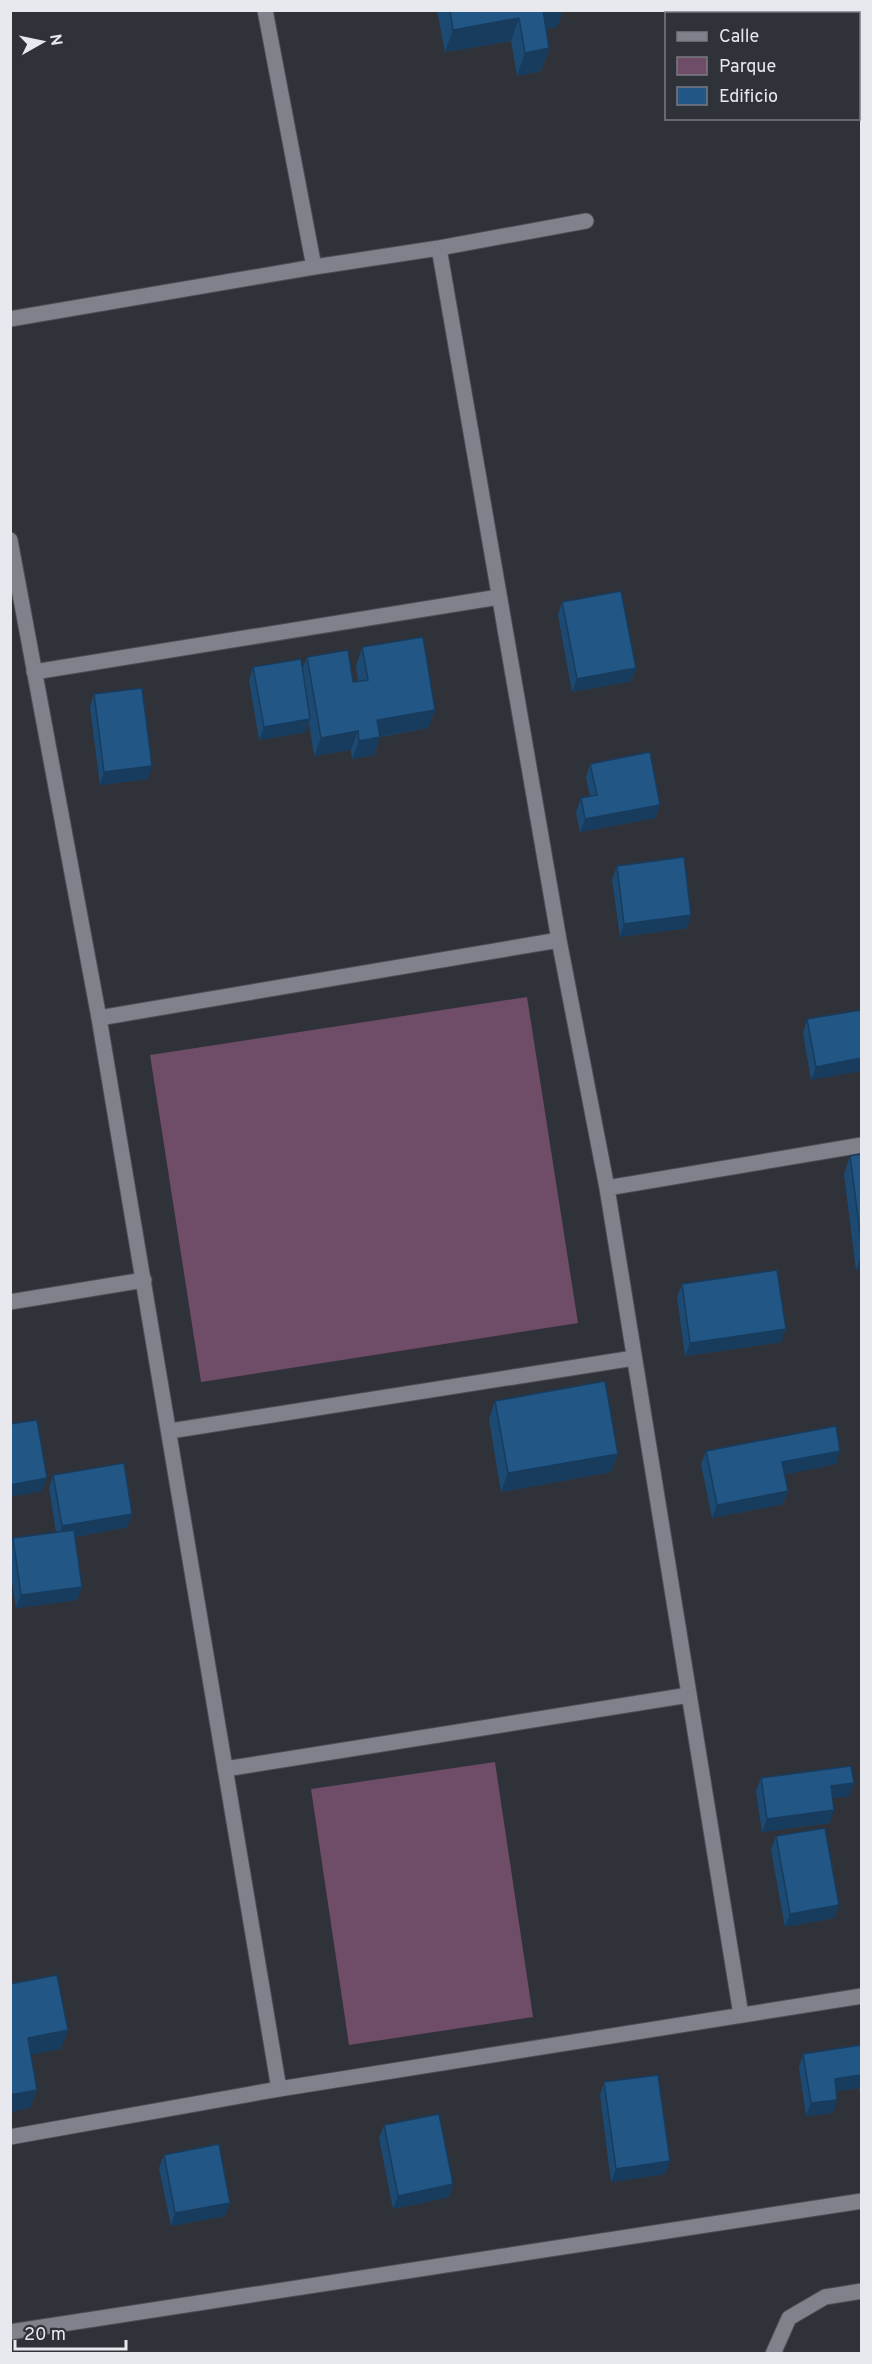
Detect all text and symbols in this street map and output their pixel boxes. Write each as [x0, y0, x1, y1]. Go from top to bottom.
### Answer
north arrow [12, 12, 72, 72]
legend [665, 12, 860, 120]
text: Calle [719, 26, 759, 49]
text: N [44, 33, 66, 47]
text: Parque [719, 56, 776, 79]
text: Edificio [719, 86, 778, 109]
scale bar [15, 2313, 126, 2351]
text: 20 m [24, 2324, 66, 2347]

